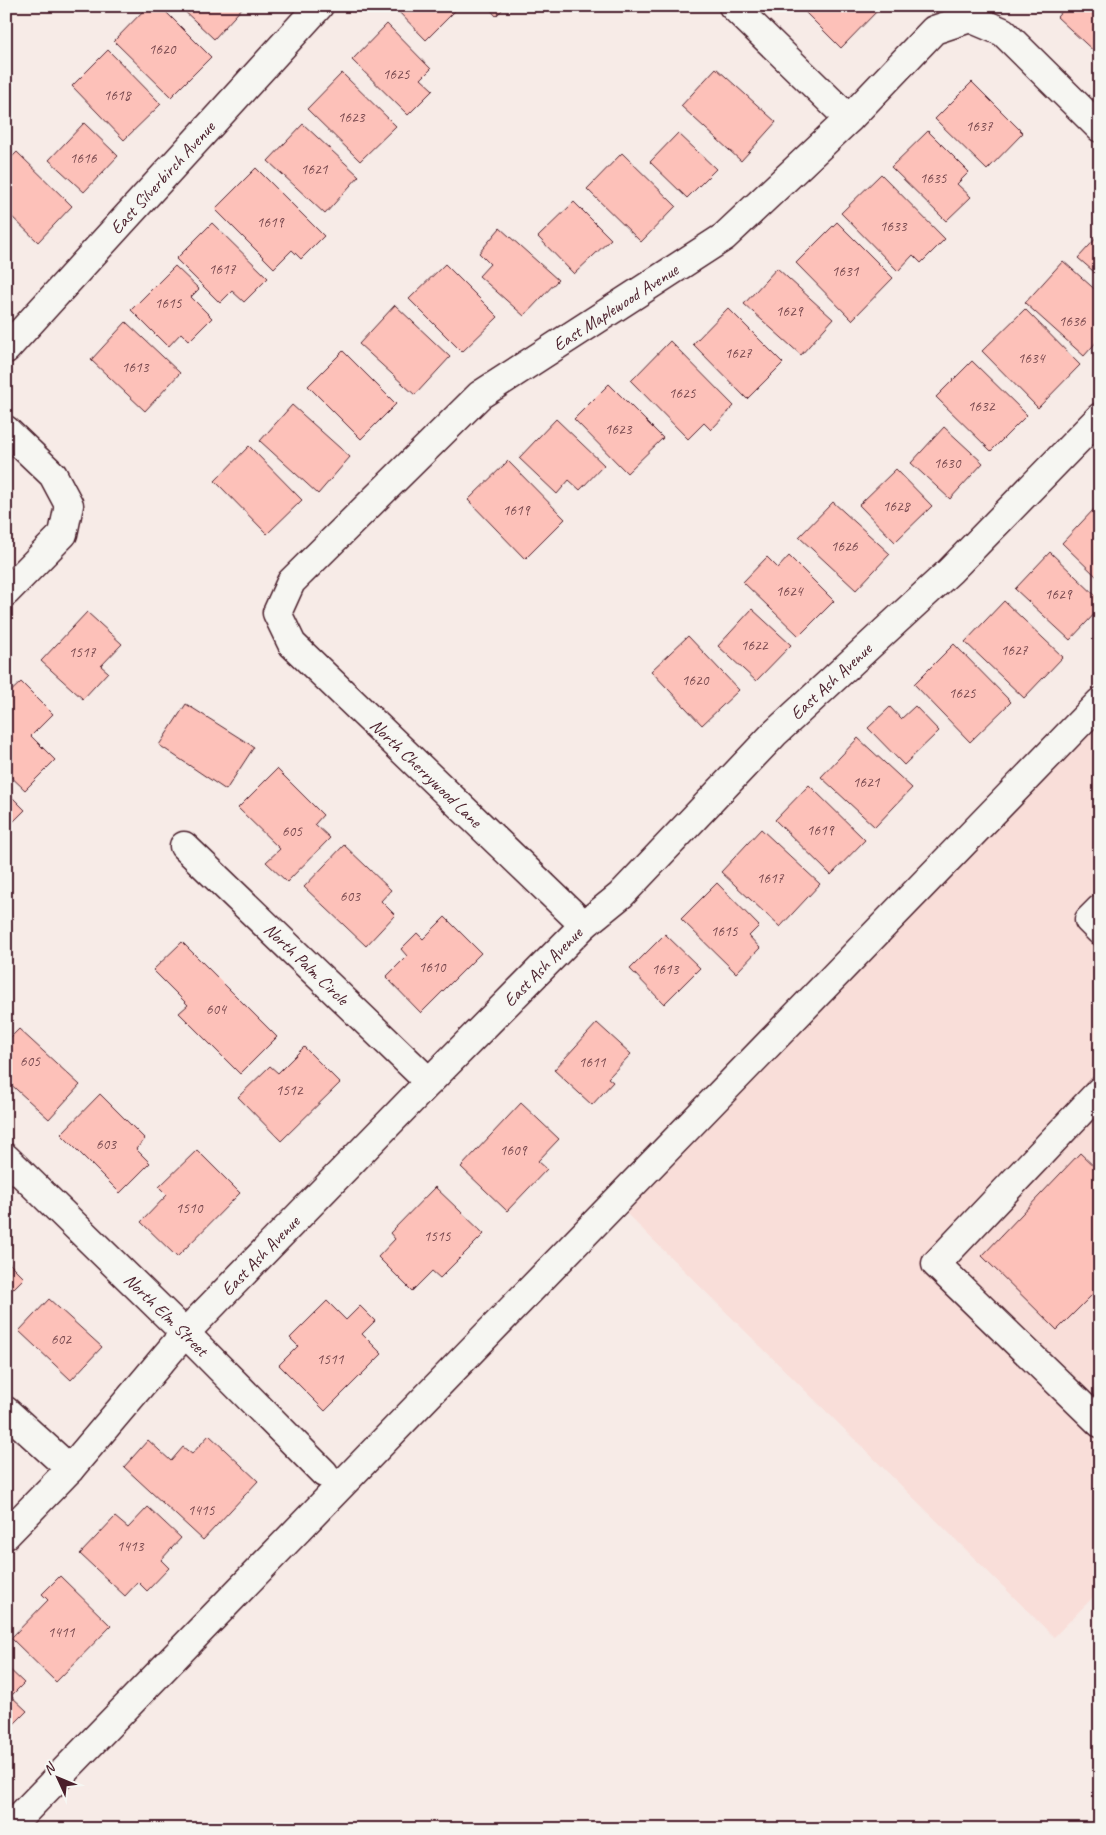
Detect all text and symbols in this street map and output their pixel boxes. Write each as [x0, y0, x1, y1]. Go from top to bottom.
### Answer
house number: 1620 [148, 40, 177, 59]
house number: 1625 [382, 65, 411, 84]
house number: 1618 [103, 86, 132, 105]
house number: 1623 [337, 108, 366, 127]
street label: East Silverbirch Avenue [105, 116, 220, 239]
house number: 1637 [965, 117, 994, 136]
house number: 1616 [69, 149, 98, 168]
house number: 1621 [300, 160, 329, 179]
house number: 1635 [919, 169, 948, 188]
house number: 1619 [256, 213, 285, 232]
house number: 1633 [879, 217, 908, 236]
street label: East Maplewood Avenue [549, 258, 683, 356]
house number: 1617 [208, 260, 237, 279]
house number: 1631 [831, 262, 860, 281]
house number: 1615 [154, 294, 183, 313]
house number: 1629 [775, 302, 804, 321]
house number: 1636 [1058, 312, 1087, 331]
house number: 1627 [724, 344, 753, 363]
house number: 1634 [1017, 349, 1046, 368]
house number: 1613 [121, 358, 150, 377]
house number: 1625 [668, 384, 697, 403]
house number: 1632 [967, 397, 996, 416]
house number: 1623 [604, 420, 633, 439]
house number: 1630 [933, 454, 962, 473]
house number: 1628 [882, 497, 911, 516]
house number: 1619 [502, 501, 531, 520]
house number: 1626 [830, 537, 859, 556]
house number: 1624 [775, 582, 804, 601]
house number: 1629 [1044, 585, 1073, 604]
house number: 1622 [740, 636, 769, 655]
street label: East Ash Avenue [786, 637, 877, 724]
house number: 1627 [1000, 641, 1029, 660]
house number: 1517 [68, 643, 97, 662]
house number: 1620 [681, 671, 710, 690]
house number: 1625 [948, 684, 977, 703]
street label: North Cherrywood Lane [365, 714, 487, 833]
house number: 1621 [852, 773, 881, 792]
house number: 1619 [806, 821, 835, 840]
house number: 605 [282, 822, 303, 841]
house number: 1617 [756, 869, 785, 888]
house number: 603 [340, 887, 361, 906]
street label: North Palm Circle [260, 918, 354, 1010]
street label: East Ash Avenue [499, 921, 588, 1011]
house number: 1615 [710, 922, 739, 941]
house number: 1610 [418, 958, 447, 977]
house number: 1613 [651, 960, 680, 979]
house number: 604 [206, 1000, 227, 1019]
house number: 605 [20, 1052, 41, 1071]
house number: 1611 [578, 1053, 607, 1072]
house number: 1512 [275, 1081, 304, 1100]
house number: 603 [96, 1135, 117, 1154]
house number: 1609 [499, 1141, 528, 1160]
house number: 1510 [175, 1199, 204, 1218]
street label: East Ash Avenue [216, 1210, 305, 1300]
house number: 1515 [423, 1227, 452, 1246]
street label: North Elm Street [120, 1269, 214, 1362]
house number: 602 [51, 1330, 72, 1349]
house number: 1511 [316, 1350, 345, 1369]
house number: 1415 [187, 1501, 216, 1520]
house number: 1413 [116, 1537, 145, 1556]
house number: 1411 [47, 1623, 76, 1642]
north arrow [32, 1752, 82, 1802]
text: N [40, 1759, 60, 1778]

